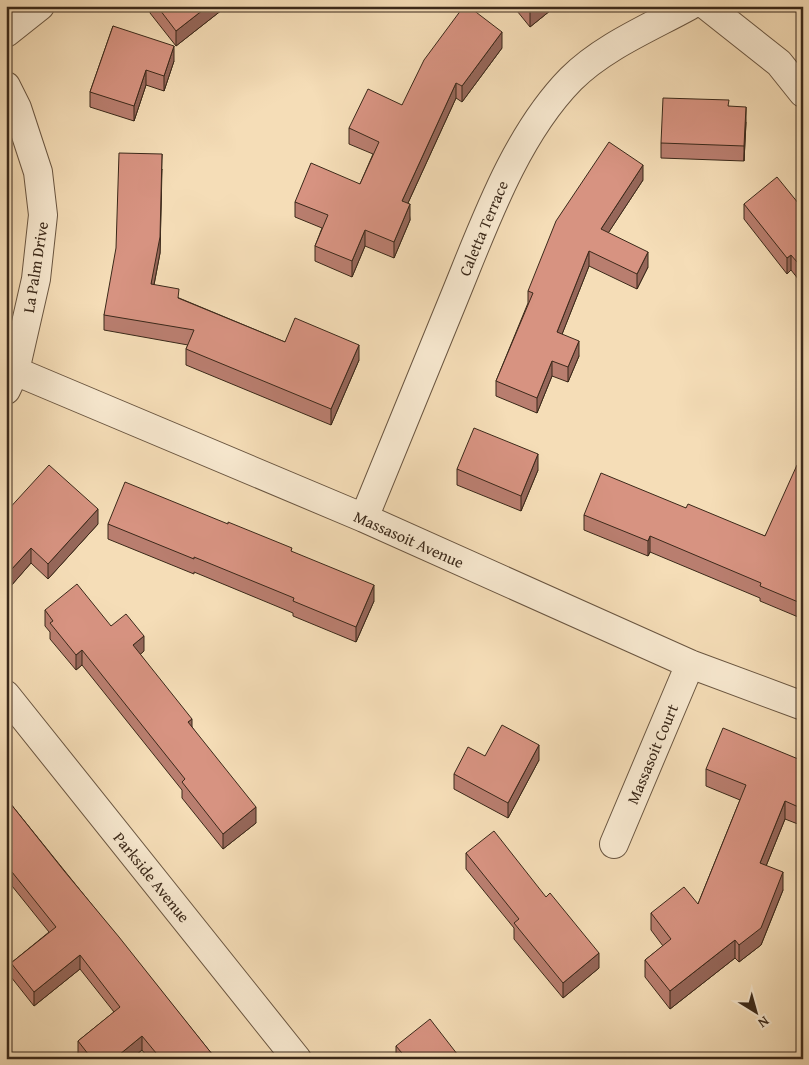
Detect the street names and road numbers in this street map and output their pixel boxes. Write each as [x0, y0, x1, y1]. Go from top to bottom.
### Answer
street label: Caletta Terrace [452, 177, 514, 279]
street label: La Palm Drive [16, 220, 54, 314]
street label: Massasoit Avenue [350, 504, 468, 574]
street label: Massasoit Court [620, 700, 684, 808]
street label: Parkside Avenue [108, 827, 196, 927]

